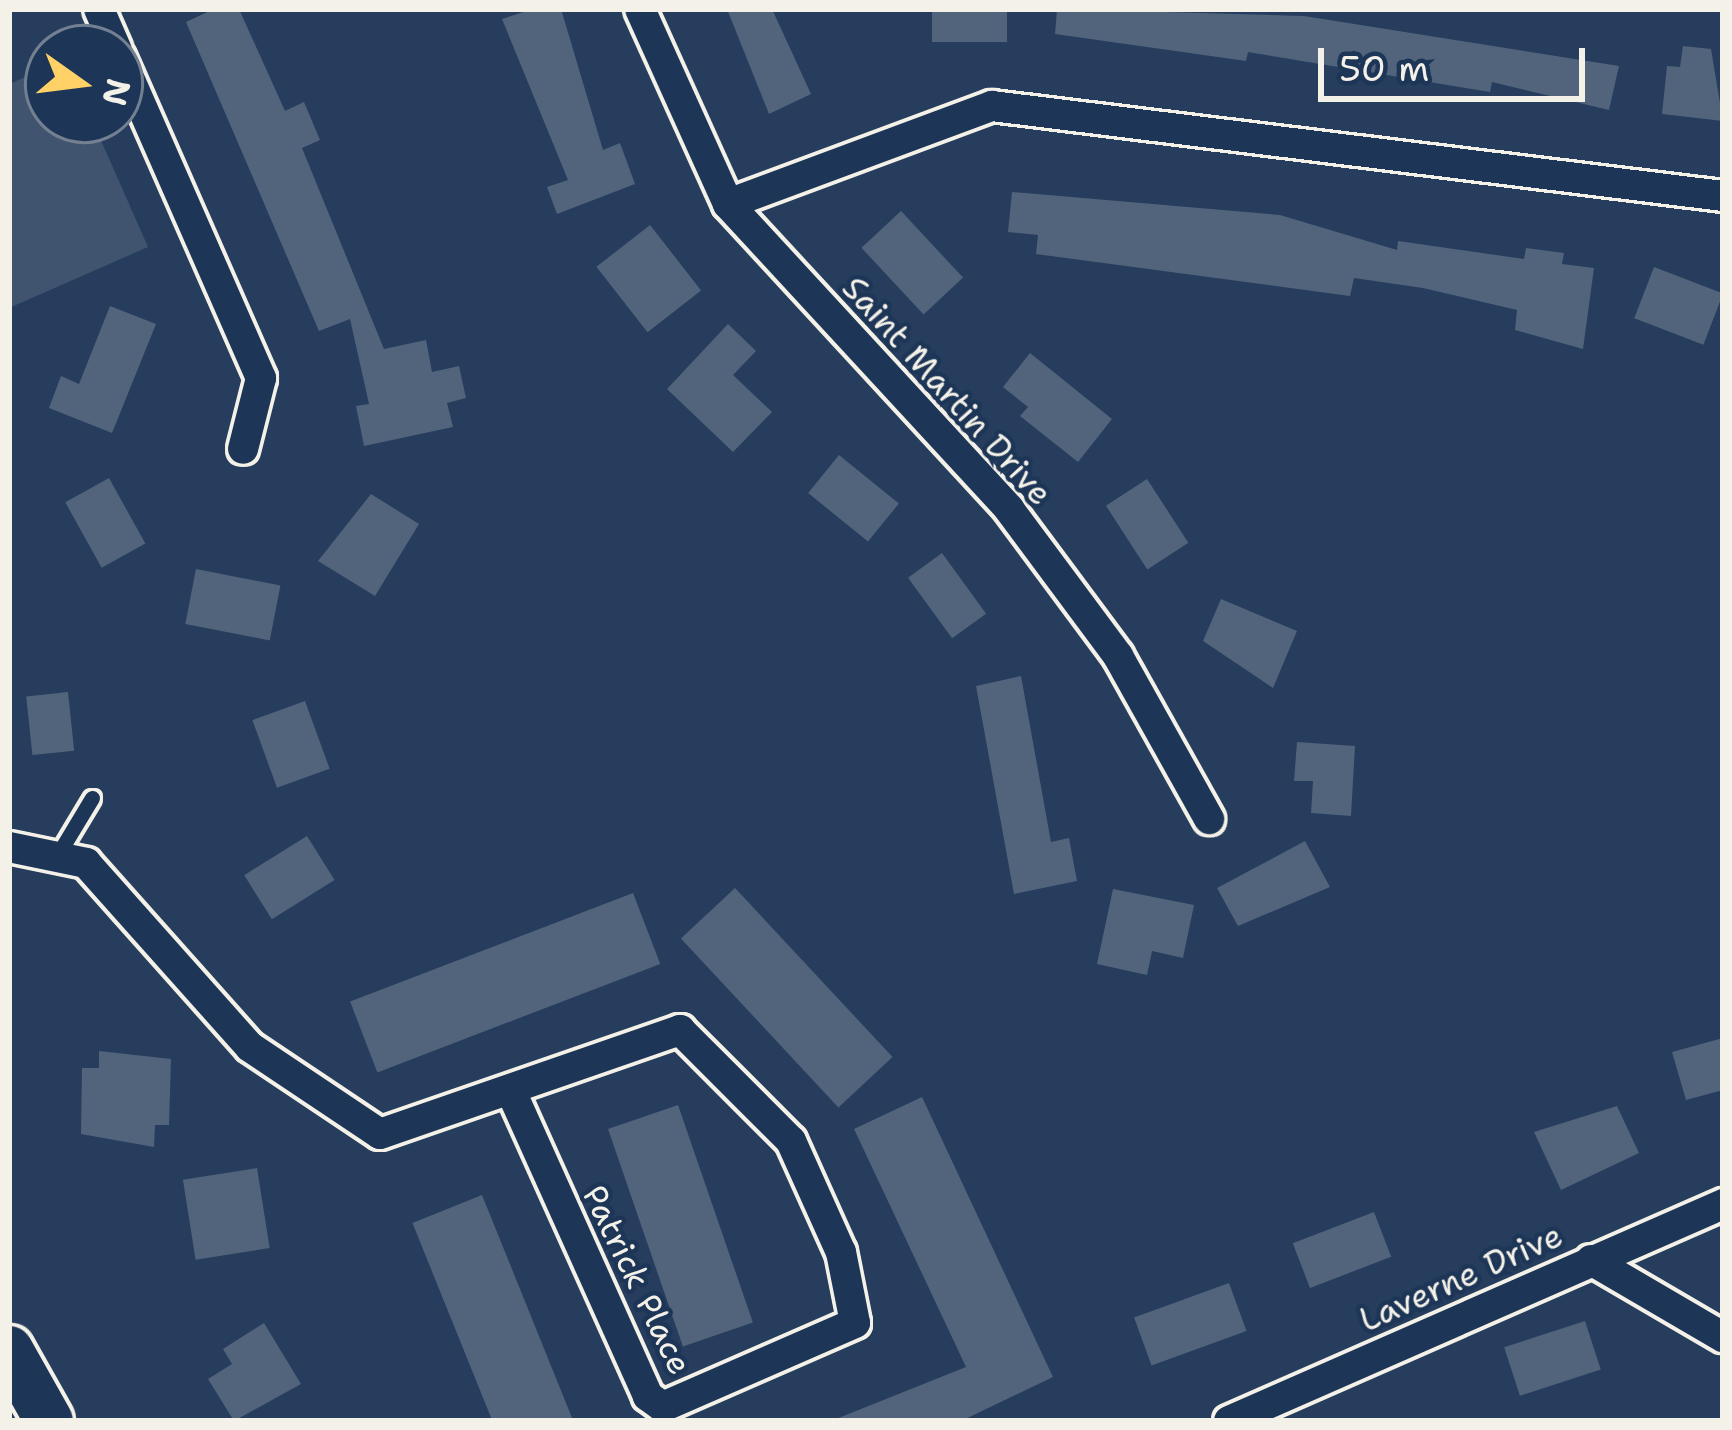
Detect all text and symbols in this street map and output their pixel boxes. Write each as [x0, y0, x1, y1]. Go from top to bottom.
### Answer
north arrow [24, 24, 144, 144]
scale bar [1324, 24, 1591, 98]
text: 50 m [1339, 44, 1429, 93]
text: N [92, 74, 142, 110]
street label: Saint Martin Drive [834, 268, 1060, 514]
street label: Patrick Place [574, 1179, 700, 1381]
street label: Laverne Drive [1354, 1216, 1568, 1340]

